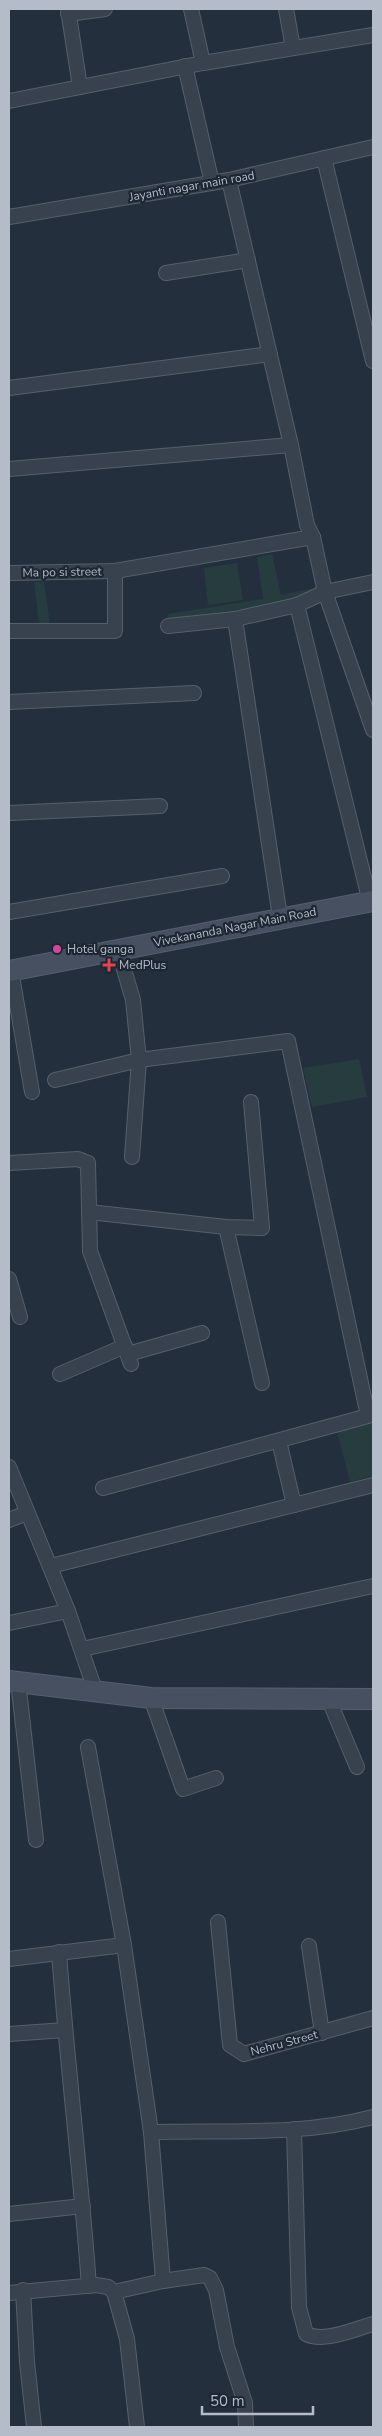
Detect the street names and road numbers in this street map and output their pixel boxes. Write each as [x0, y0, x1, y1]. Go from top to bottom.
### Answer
street label: Jayanti nagar main road [127, 167, 256, 205]
street label: Ma po si street [22, 563, 103, 581]
street label: Vivekananda Nagar Main Road [151, 903, 318, 951]
street label: Nehru Street [249, 2026, 320, 2060]

